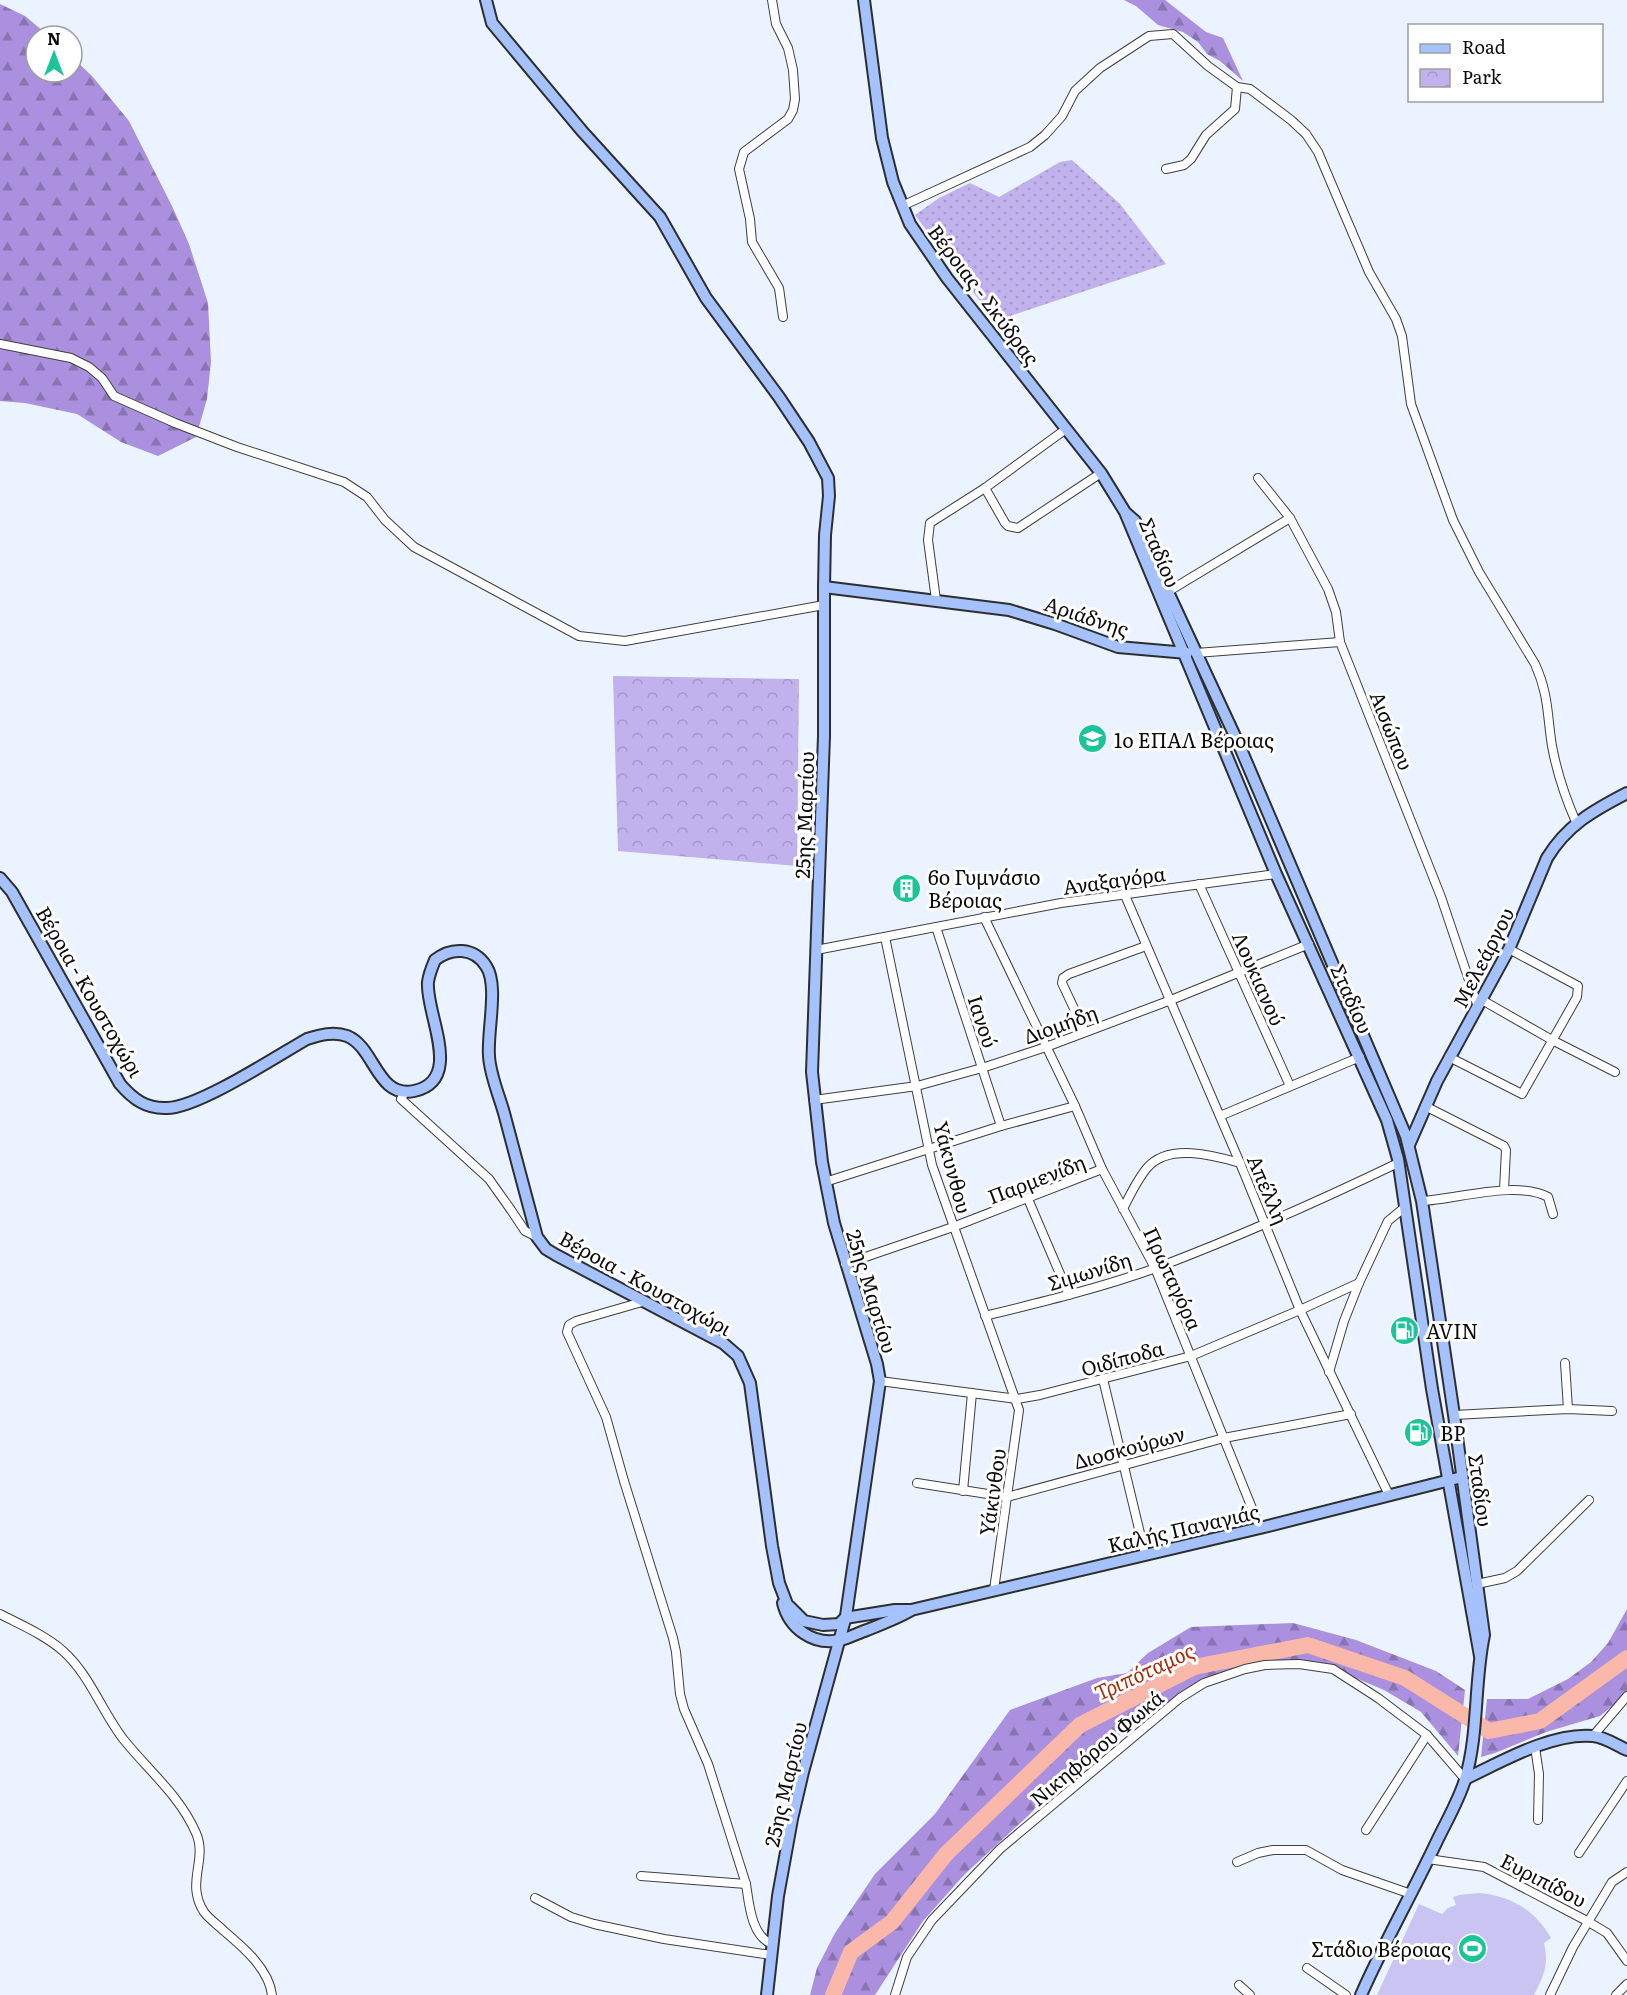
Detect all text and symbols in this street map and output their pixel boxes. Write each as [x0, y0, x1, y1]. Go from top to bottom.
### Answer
north arrow [24, 24, 84, 84]
legend [1408, 24, 1603, 102]
text: N [47, 26, 61, 50]
text: Road [1462, 33, 1506, 60]
text: Park [1462, 63, 1503, 90]
street label: Βέροιας - Σκύδρας [922, 217, 1048, 371]
street label: Σταδίου [1133, 512, 1189, 592]
street label: Αριάδνης [1041, 587, 1133, 643]
street label: Αισώπου [1364, 686, 1422, 774]
school or university icon: 1ο ΕΠΑΛ Βέροιας [1077, 723, 1109, 755]
place label: 1ο ΕΠΑΛ Βέροιας [1114, 724, 1274, 754]
street label: 25ης Μαρτίου [786, 751, 820, 879]
street label: Αναξαγόρα [1061, 857, 1167, 901]
place label: 6ο Γυμνάσιο Βέροιας [928, 861, 1041, 914]
building icon: 6ο Γυμνάσιο Βέροιας [891, 872, 923, 904]
street label: Βέροια - Κουστοχώρι [30, 900, 152, 1082]
street label: Μελεάργου [1444, 902, 1520, 1012]
street label: Λουκιανού [1226, 926, 1294, 1030]
street label: Σταδίου [1324, 958, 1382, 1038]
street label: Ιανού [961, 991, 1007, 1051]
street label: Διομήδη [1019, 996, 1101, 1050]
street label: Υάκυνθου [927, 1118, 981, 1216]
street label: Παρμενίδη [983, 1146, 1089, 1210]
street label: Απέλλη [1241, 1150, 1297, 1228]
street label: Πρωταγόρα [1137, 1221, 1211, 1335]
street label: Βέροια - Κουστοχώρι [554, 1222, 738, 1342]
street label: 25ης Μαρτίου [840, 1226, 906, 1356]
street label: Σιμωνίδη [1044, 1243, 1134, 1297]
fuel station icon: AVIN [1389, 1314, 1421, 1346]
place label: AVIN [1426, 1315, 1478, 1345]
street label: Οιδίποδα [1077, 1332, 1167, 1382]
fuel station icon: BP [1403, 1416, 1435, 1448]
street label: Διοσκούρων [1070, 1417, 1188, 1475]
place label: BP [1440, 1417, 1465, 1447]
street label: Υάκινθου [970, 1446, 1012, 1538]
street label: Σταδίου [1462, 1452, 1502, 1528]
street label: Καλής Παναγιάς [1104, 1495, 1262, 1559]
water label: Τριπόταμος [1089, 1633, 1199, 1707]
street label: Νικηφόρου Φωκά [1023, 1682, 1169, 1812]
street label: 25ης Μαρτίου [755, 1718, 813, 1850]
street label: Ευριπίδου [1496, 1844, 1592, 1914]
sports icon: Στάδιο Βέροιας [1456, 1932, 1488, 1964]
place label: Στάδιο Βέροιας [1311, 1933, 1451, 1963]

